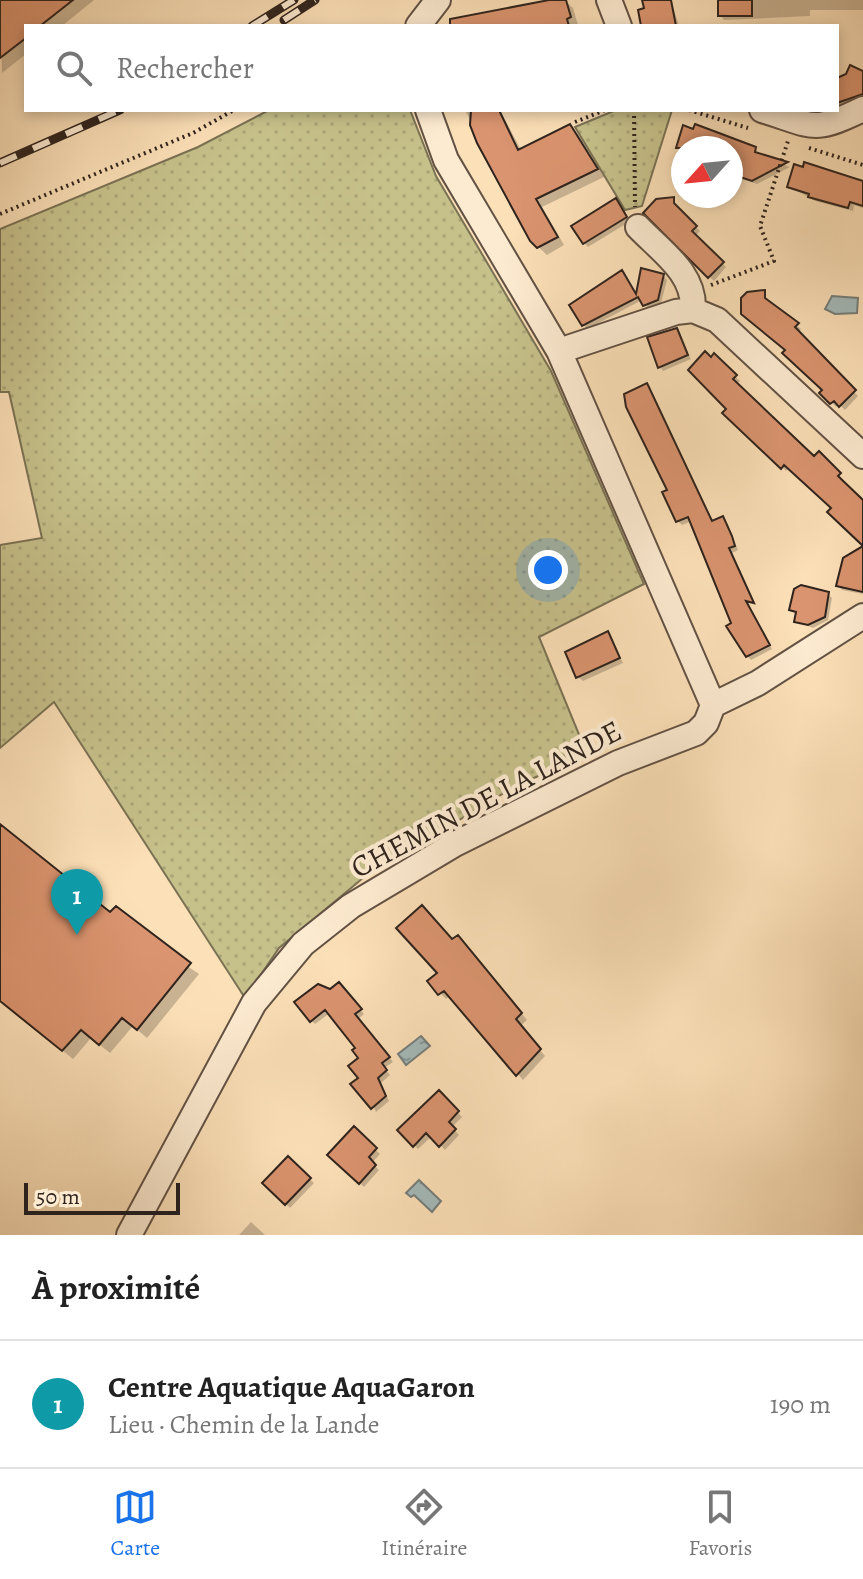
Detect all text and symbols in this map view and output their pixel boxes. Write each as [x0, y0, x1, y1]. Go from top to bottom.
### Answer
search box [24, 24, 839, 112]
icon: search [52, 46, 96, 90]
text: Rechercher [116, 48, 254, 88]
north arrow [671, 136, 743, 208]
your location [528, 550, 568, 590]
street label: CHEMIN DE LA LANDE [344, 711, 628, 887]
pin: 1 [51, 869, 103, 935]
scale bar [24, 1179, 180, 1215]
text: 50 m [36, 1182, 80, 1212]
text: À proximité [32, 1264, 200, 1311]
text: Centre Aquatique AquaGaron [108, 1367, 475, 1407]
text: 1 [53, 1387, 63, 1422]
text: 190 m [770, 1387, 831, 1422]
text: Lieu · Chemin de la Lande [108, 1407, 379, 1442]
tab: Carte [111, 1485, 160, 1563]
tab: Itinéraire [381, 1485, 467, 1563]
tab: Favoris [688, 1485, 752, 1563]

